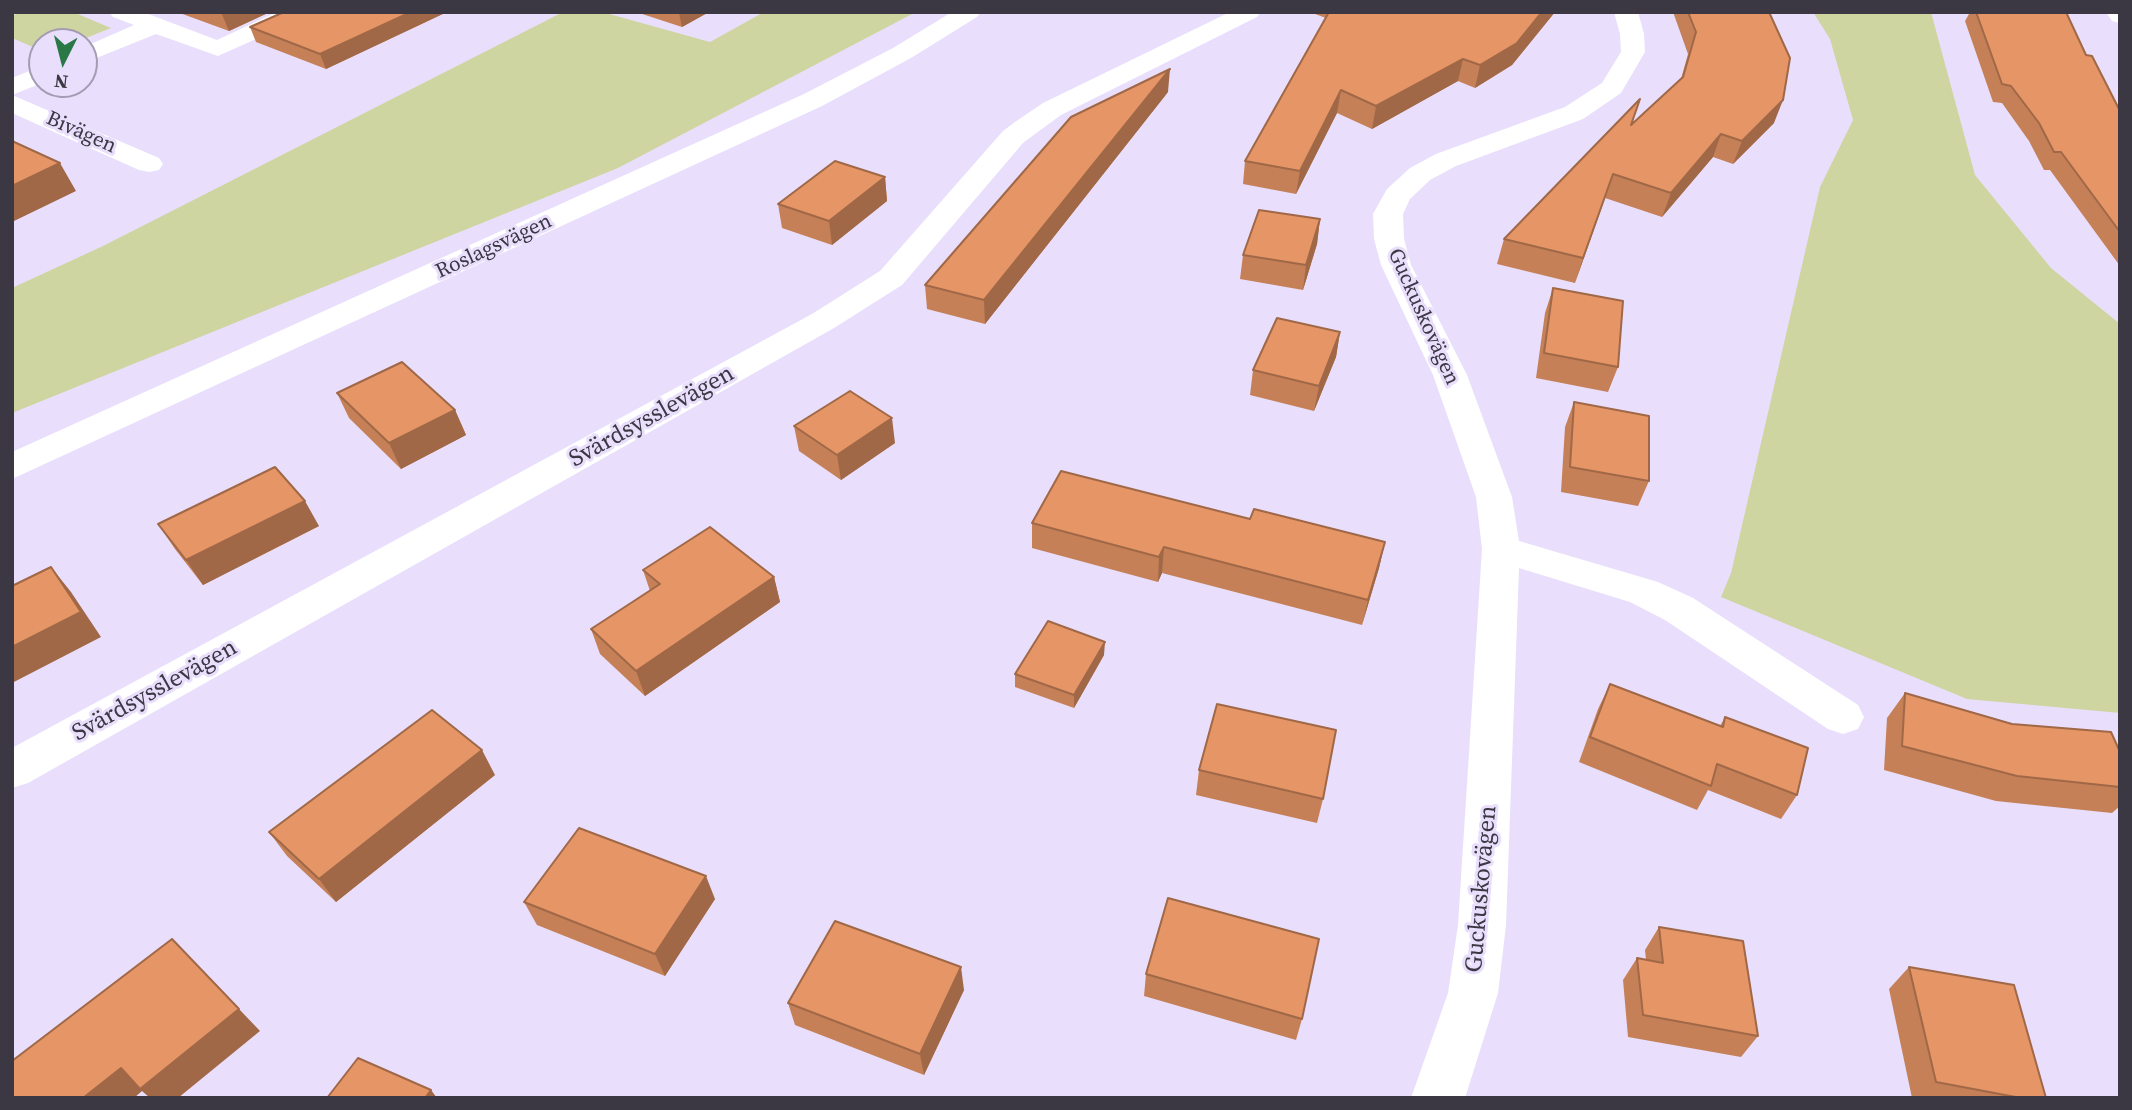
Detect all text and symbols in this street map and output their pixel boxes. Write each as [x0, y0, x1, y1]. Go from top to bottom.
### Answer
north arrow [28, 28, 98, 98]
text: N [53, 68, 69, 96]
street label: Bivägen [42, 106, 120, 160]
street label: Roslagsvägen [432, 209, 556, 285]
street label: Guckuskovägen [1382, 245, 1464, 389]
street label: Svärdsysslevägen [565, 360, 739, 474]
street label: Svärdsysslevägen [68, 634, 242, 748]
street label: Guckuskovägen [1460, 804, 1504, 974]

